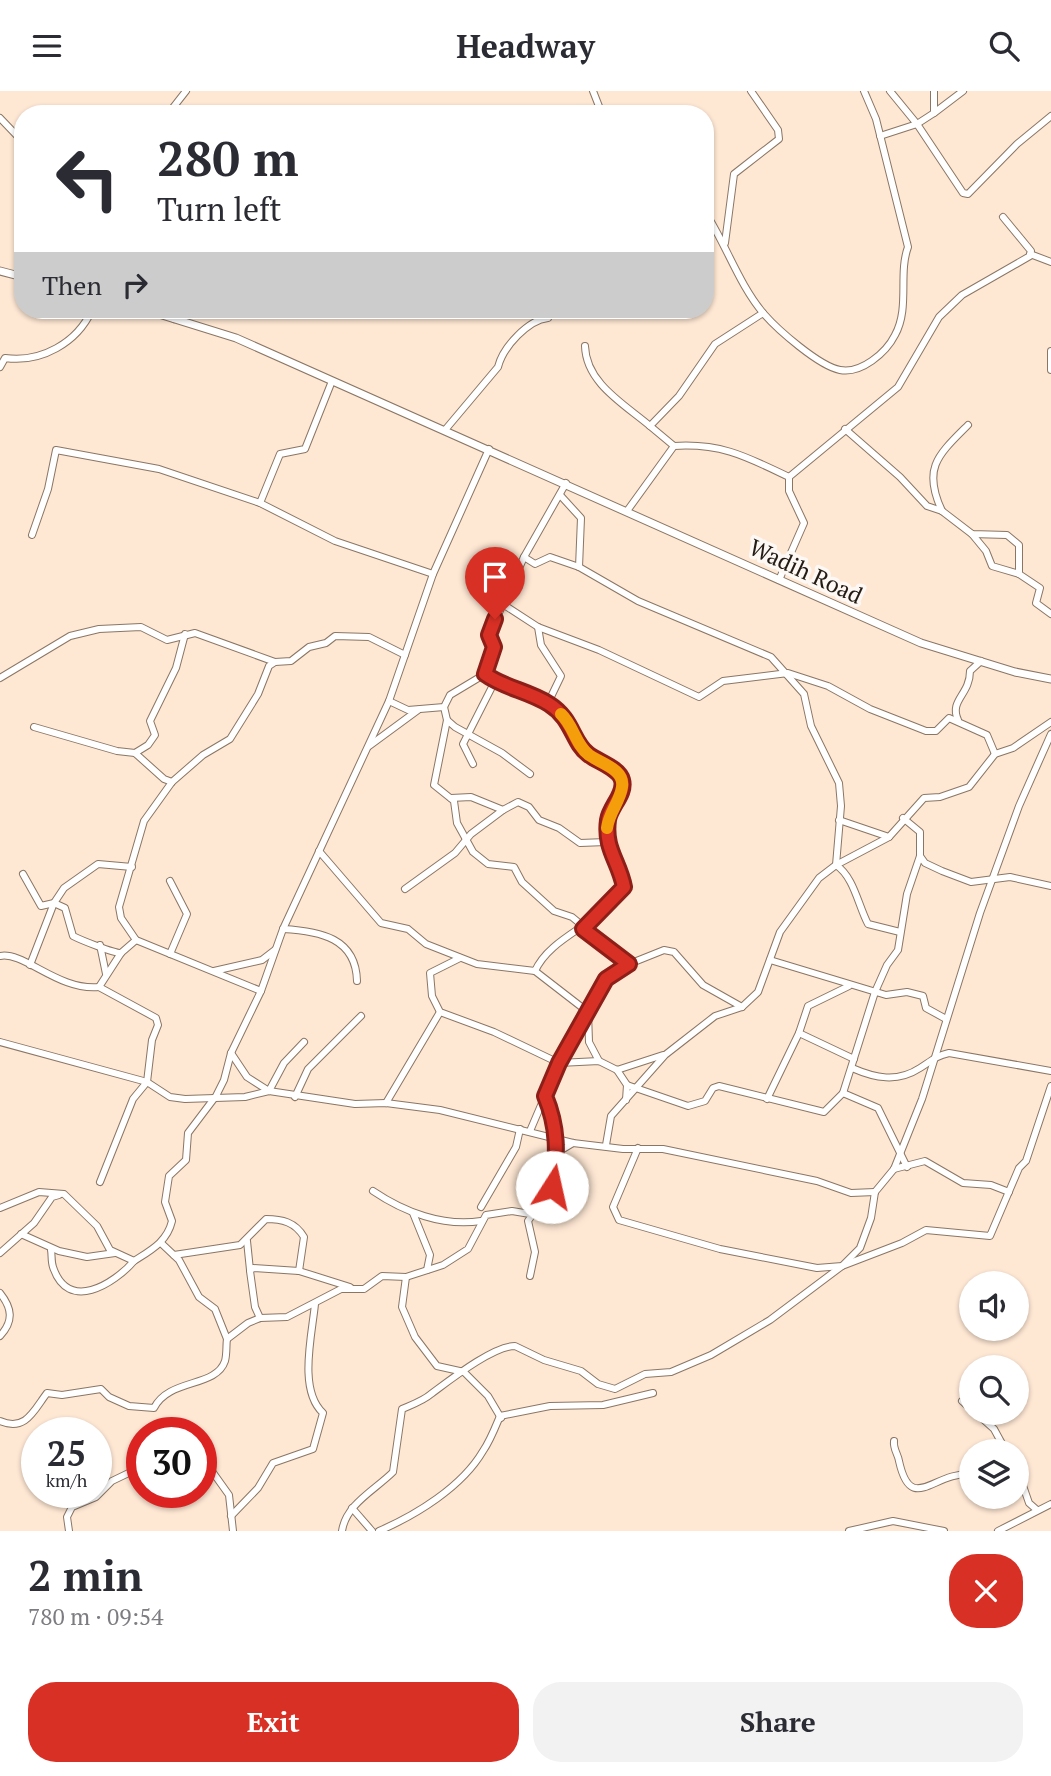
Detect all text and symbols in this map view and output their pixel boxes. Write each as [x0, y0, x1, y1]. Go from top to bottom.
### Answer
text: Headway [456, 25, 595, 67]
icon: menu [28, 27, 66, 65]
icon: search [985, 27, 1023, 65]
text: 280 m [157, 125, 299, 190]
icon: left [42, 133, 133, 224]
text: Turn left [157, 188, 281, 230]
icon: right [116, 266, 154, 304]
text: Then [42, 268, 102, 302]
street label: Wadih Road [744, 531, 868, 611]
pin [465, 547, 525, 619]
icon: arrive [476, 558, 514, 596]
position arrow [515, 1150, 589, 1224]
map controls [959, 1271, 1029, 1509]
button: sound [959, 1271, 1029, 1341]
button: search [959, 1355, 1029, 1425]
speed limit sign: 30 [126, 1417, 217, 1508]
text: 25 [47, 1430, 86, 1476]
button: layers [959, 1439, 1029, 1509]
text: km/h [46, 1468, 87, 1492]
text: 2 min [28, 1547, 143, 1603]
button: close [949, 1554, 1023, 1628]
text: 780 m · 09:54 [28, 1601, 163, 1632]
button: Exit [28, 1682, 519, 1762]
button: Share [533, 1682, 1023, 1762]

